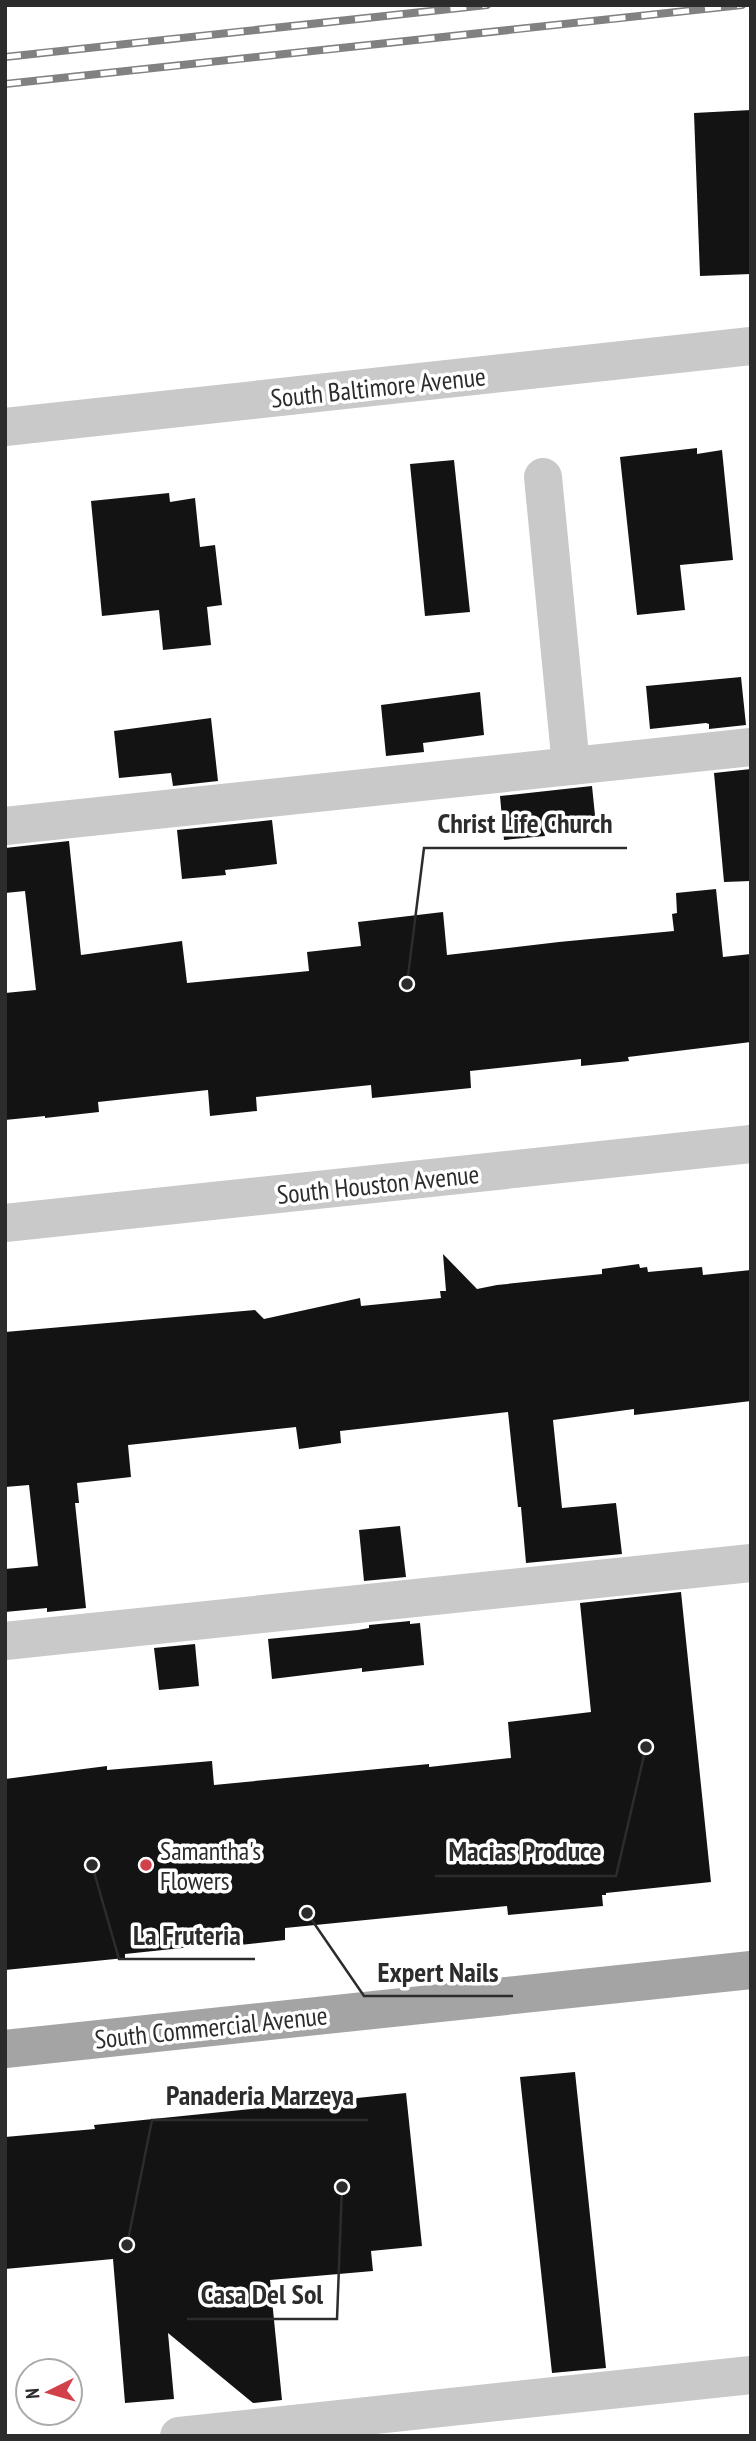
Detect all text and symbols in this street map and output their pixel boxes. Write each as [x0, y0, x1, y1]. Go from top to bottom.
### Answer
street label: South Baltimore Avenue [269, 359, 487, 415]
callout: Christ Life Church [424, 799, 627, 848]
text: Christ Life Church [437, 804, 613, 841]
street label: South Houston Avenue [275, 1157, 481, 1211]
callout: Macias Produce [435, 1827, 616, 1876]
text: Macias Produce [448, 1832, 602, 1869]
place label: Samantha's Flowers [160, 1834, 261, 1897]
marker: Samantha's Flowers [138, 1857, 154, 1873]
callout: La Fruteria [119, 1910, 255, 1959]
text: La Fruteria [133, 1916, 241, 1953]
callout: Expert Nails [364, 1947, 513, 1996]
text: Expert Nails [377, 1953, 499, 1990]
street label: South Commercial Avenue [93, 1998, 329, 2056]
callout: Panaderia Marzeya [152, 2071, 368, 2120]
text: Panaderia Marzeya [166, 2076, 354, 2113]
callout: Casa Del Sol [187, 2270, 337, 2319]
text: Casa Del Sol [201, 2275, 323, 2312]
north arrow [14, 2357, 84, 2427]
text: N [20, 2387, 44, 2400]

